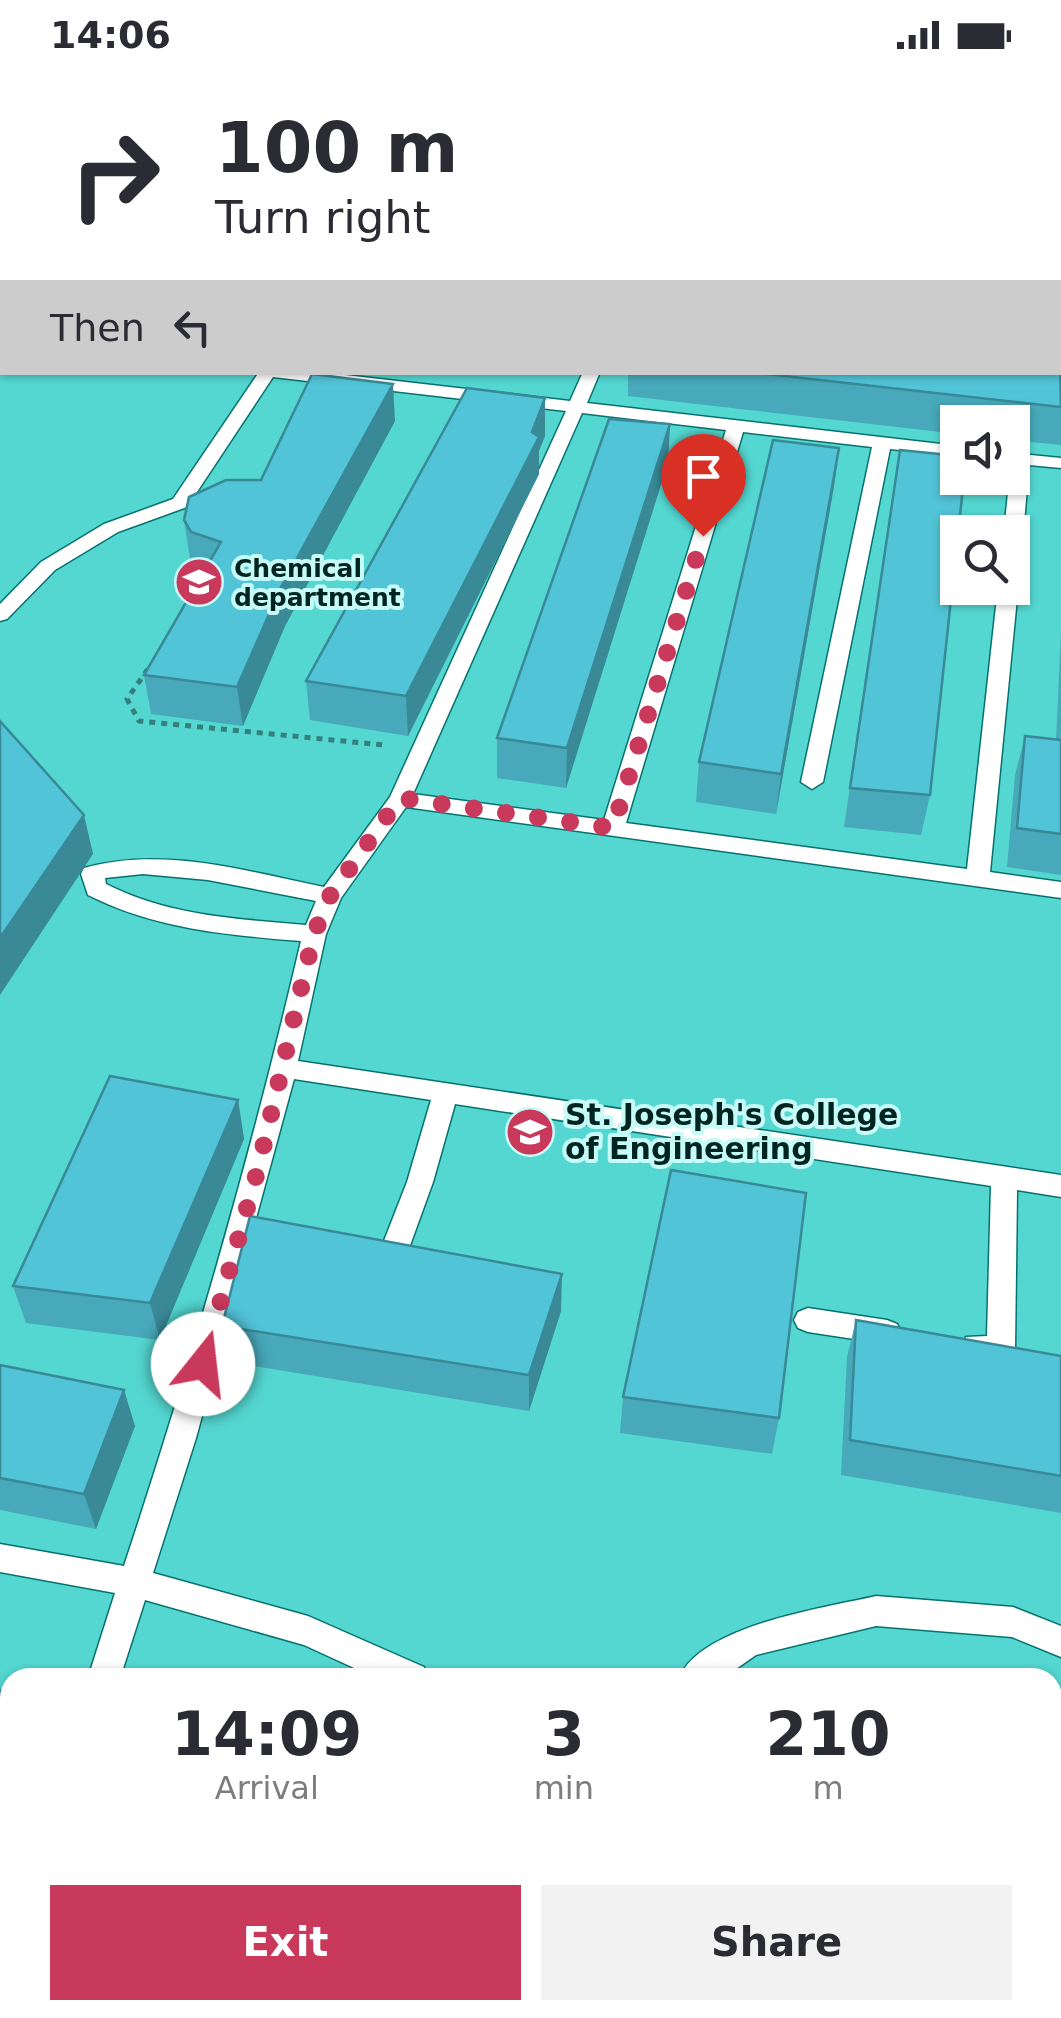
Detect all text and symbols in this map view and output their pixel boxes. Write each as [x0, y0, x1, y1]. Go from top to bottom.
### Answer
text: 14:06 [50, 13, 171, 57]
text: 100 m [215, 107, 458, 189]
icon: right [50, 110, 180, 240]
text: Turn right [215, 191, 430, 244]
icon: left [165, 300, 220, 355]
text: Then [50, 306, 145, 350]
map controls [940, 405, 1030, 605]
button: sound [940, 405, 1030, 495]
pin [661, 434, 746, 537]
icon: arrive [676, 449, 731, 504]
button: search [940, 515, 1030, 605]
place label: Chemical department [234, 554, 401, 612]
school or university icon: Chemical department [173, 556, 225, 608]
place label: St. Joseph's College of Engineering [565, 1097, 898, 1166]
school or university icon: St. Joseph's College of Engineering [504, 1106, 556, 1158]
position arrow [151, 1312, 255, 1416]
text: 14:09 [171, 1699, 362, 1769]
text: 3 [543, 1699, 585, 1769]
text: 210 [765, 1699, 891, 1769]
text: Arrival [215, 1769, 319, 1807]
text: min [534, 1769, 594, 1807]
text: m [812, 1769, 844, 1807]
button: Exit [50, 1885, 521, 2000]
button: Share [541, 1885, 1012, 2000]

